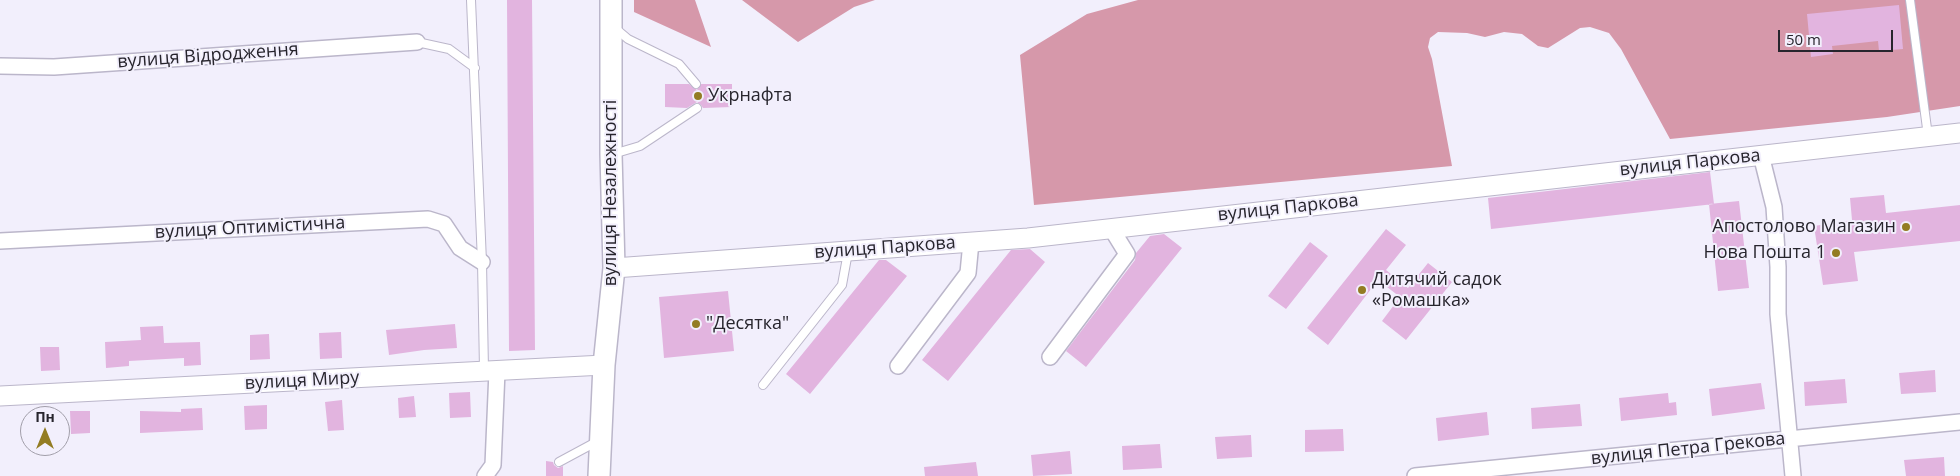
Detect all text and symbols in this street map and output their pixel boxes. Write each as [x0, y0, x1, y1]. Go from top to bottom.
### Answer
scale bar [1780, 20, 1895, 52]
text: 50 m [1786, 29, 1821, 49]
street label: вулиця Відродження [117, 39, 299, 73]
place label: Укрнафта [708, 85, 792, 107]
marker: Укрнафта [692, 90, 704, 102]
street label: вулиця Незалежності [600, 100, 622, 286]
street label: вулиця Паркова [1618, 145, 1762, 181]
street label: вулиця Паркова [1216, 190, 1360, 226]
street label: вулиця Оптимістична [154, 212, 346, 244]
place label: Апостолово Магазин [1712, 216, 1896, 238]
marker: Апостолово Магазин [1900, 221, 1912, 233]
street label: вулиця Паркова [814, 232, 956, 264]
place label: Нова Пошта 1 [1703, 242, 1826, 264]
marker: Нова Пошта 1 [1830, 247, 1842, 259]
place label: Дитячий садок «Ромашка» [1372, 269, 1502, 312]
marker: Дитячий садок «Ромашка» [1356, 284, 1368, 296]
place label: "Десятка" [706, 313, 789, 335]
marker: "Десятка" [690, 318, 702, 330]
street label: вулиця Миру [244, 367, 360, 395]
north arrow [20, 406, 70, 456]
text: Пн [35, 407, 55, 426]
street label: вулиця Петра Грекова [1590, 428, 1786, 470]

